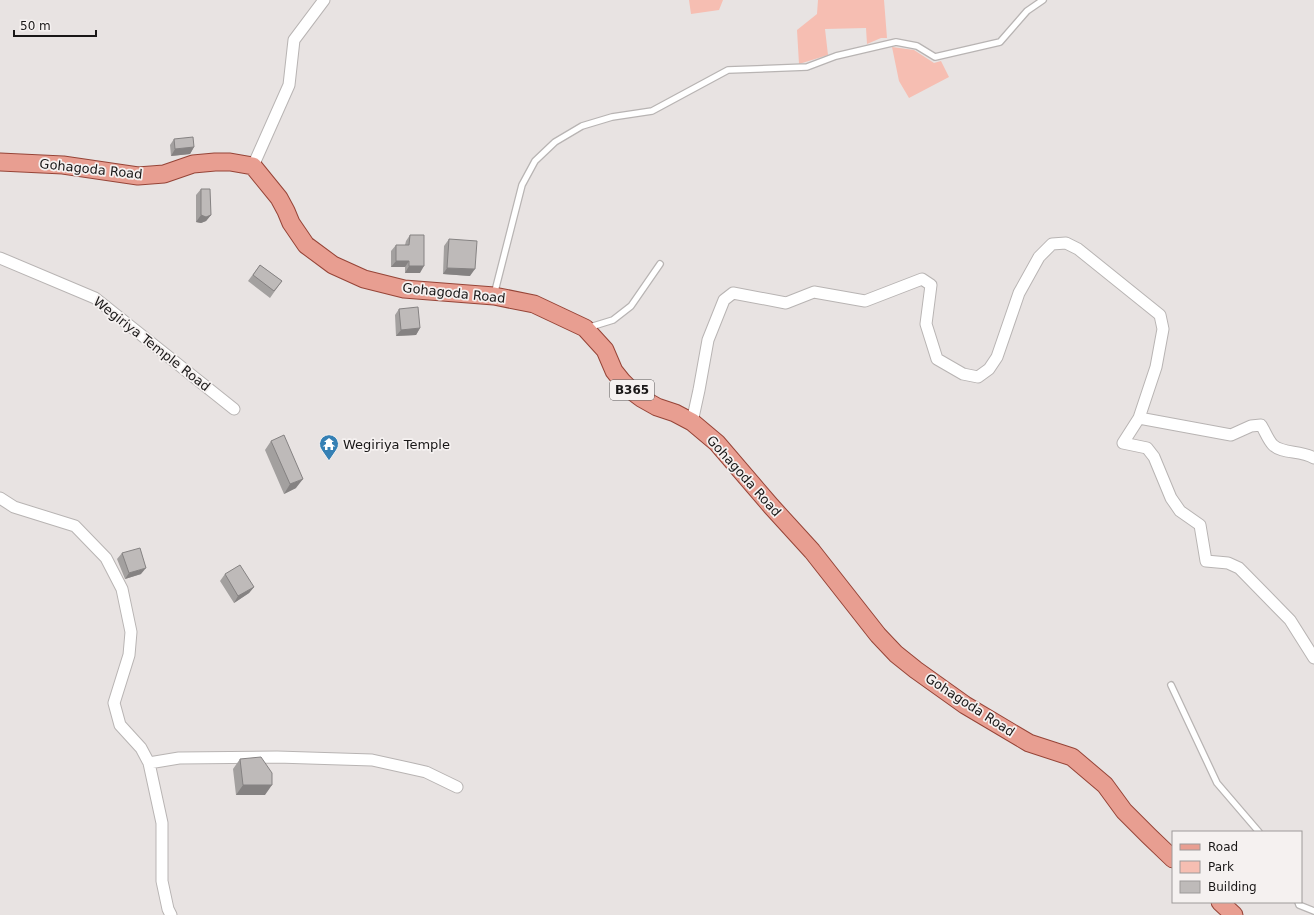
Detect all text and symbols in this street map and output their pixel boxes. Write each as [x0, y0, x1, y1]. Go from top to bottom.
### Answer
scale bar [14, 12, 96, 38]
text: 50 m [20, 19, 51, 33]
street label: Gohagoda Road [39, 156, 143, 182]
street label: Gohagoda Road [402, 280, 506, 306]
street label: Wegiriya Temple Road [91, 294, 213, 394]
road number: B365 [610, 380, 654, 400]
temple icon: Wegiriya Temple [318, 433, 340, 461]
street label: Gohagoda Road [704, 433, 784, 519]
place label: Wegiriya Temple [343, 437, 450, 452]
street label: Gohagoda Road [923, 671, 1017, 739]
legend [1172, 831, 1302, 903]
text: Road [1208, 840, 1238, 854]
text: Park [1208, 860, 1234, 874]
text: Building [1208, 880, 1257, 894]

